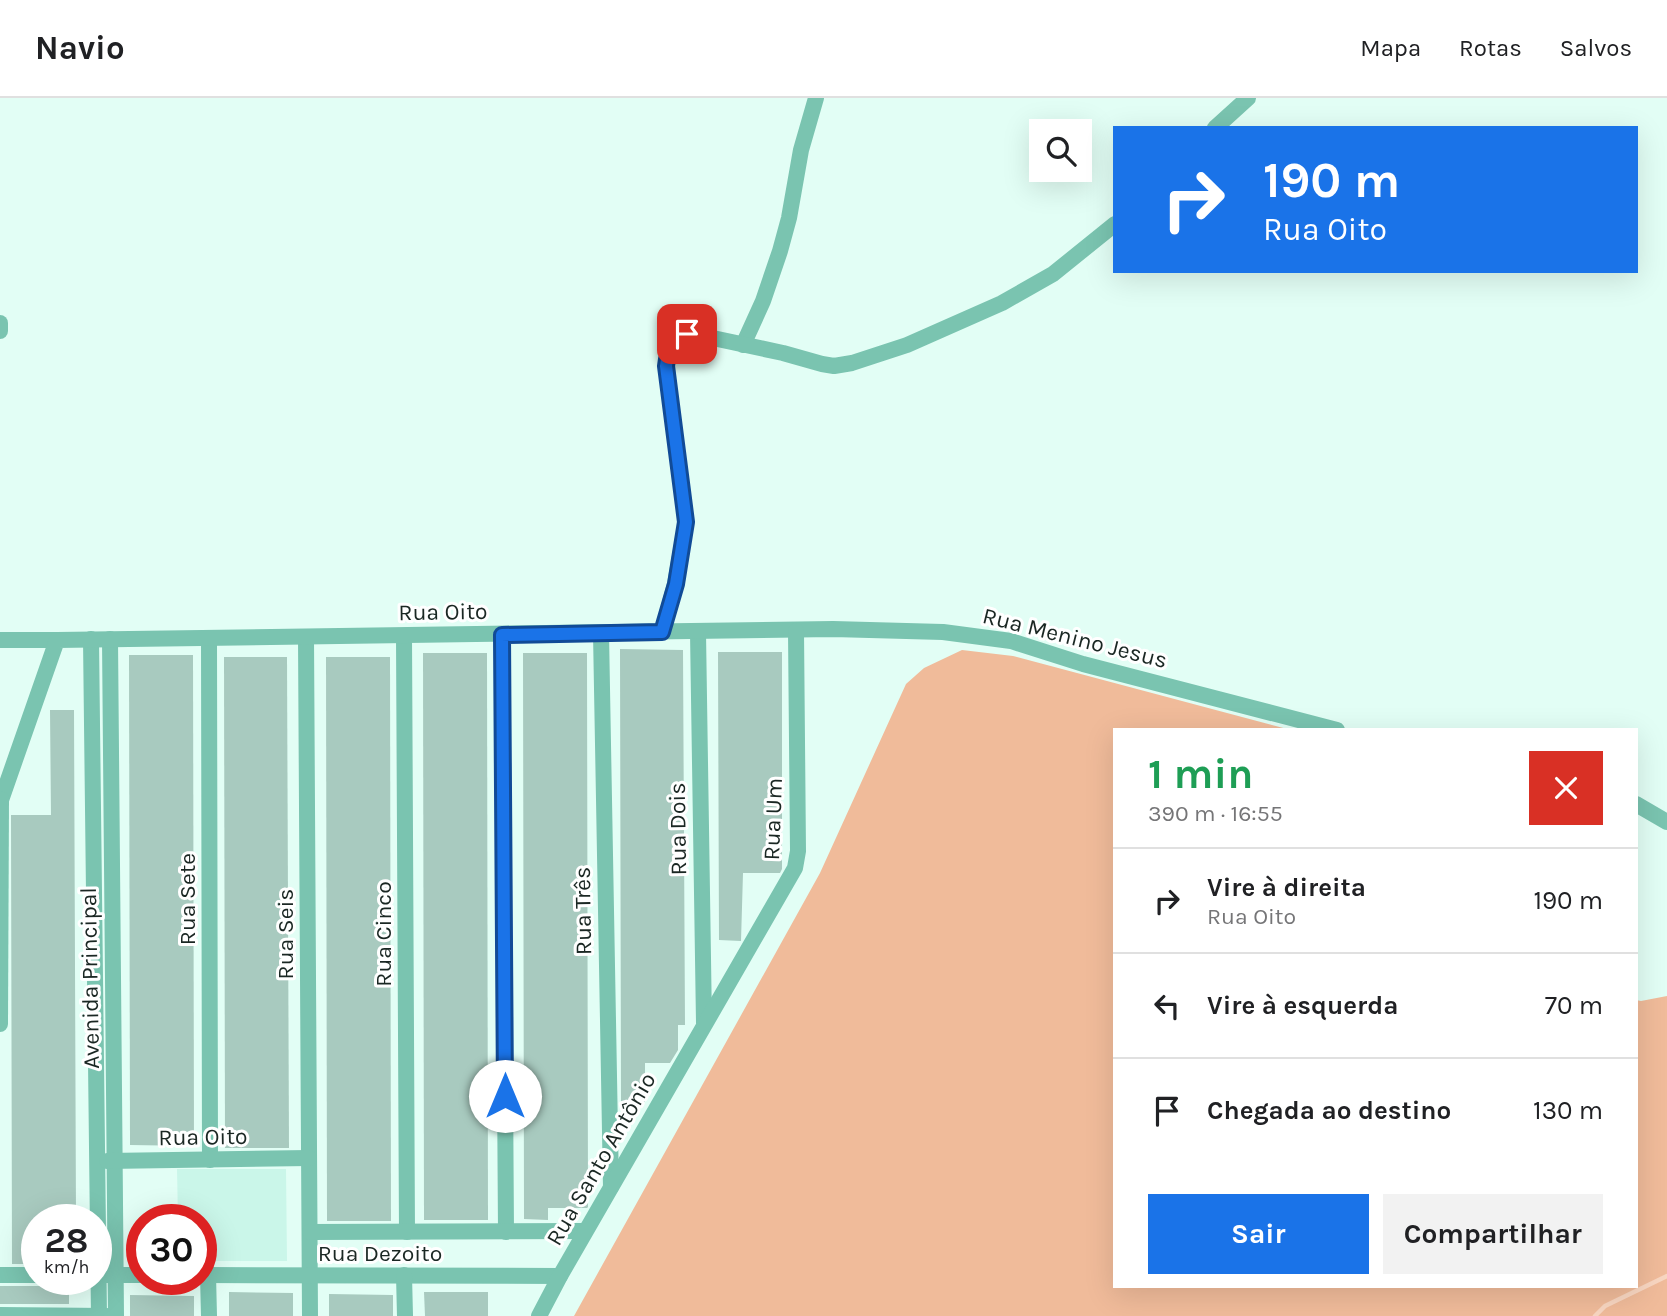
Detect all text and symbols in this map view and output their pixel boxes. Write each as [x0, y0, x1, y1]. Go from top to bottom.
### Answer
text: Navio [35, 29, 125, 67]
text: Mapa [1360, 34, 1421, 62]
text: Rotas [1459, 34, 1522, 62]
text: Salvos [1560, 34, 1632, 62]
map controls [1029, 119, 1092, 182]
button: search [1029, 119, 1092, 182]
text: 190 m [1263, 152, 1400, 209]
icon: right [1148, 154, 1239, 245]
text: Rua Oito [1263, 211, 1387, 248]
pin [657, 304, 717, 364]
icon: arrive [668, 315, 706, 353]
street label: Rua Oito [398, 598, 488, 626]
street label: Rua Menino Jesus [980, 602, 1170, 674]
text: 1 min [1148, 749, 1253, 799]
button: close [1529, 751, 1603, 825]
street label: Rua Um [758, 777, 788, 861]
street label: Rua Dois [664, 782, 692, 876]
text: 390 m · 16:55 [1148, 800, 1283, 827]
street label: Rua Sete [174, 853, 201, 945]
street label: Rua Três [569, 867, 597, 955]
text: Vire à direita [1207, 872, 1366, 903]
street label: Rua Cinco [370, 881, 397, 987]
icon: right [1148, 882, 1186, 920]
text: 190 m [1533, 885, 1603, 916]
street label: Avenida Principal [75, 887, 105, 1069]
street label: Rua Seis [272, 889, 299, 979]
text: Rua Oito [1207, 903, 1296, 930]
icon: left [1148, 987, 1186, 1025]
text: Vire à esquerda [1207, 990, 1398, 1021]
text: 70 m [1545, 990, 1603, 1021]
position arrow [468, 1059, 542, 1133]
street label: Rua Santo Antônio [541, 1068, 661, 1250]
icon: arrive [1148, 1092, 1186, 1130]
text: Chegada ao destino [1207, 1095, 1451, 1126]
text: 130 m [1533, 1095, 1603, 1126]
street label: Rua Oito [158, 1123, 248, 1151]
button: Sair [1148, 1194, 1369, 1274]
button: Compartilhar [1383, 1194, 1603, 1274]
speed limit sign: 30 [126, 1204, 217, 1295]
text: 28 [45, 1220, 88, 1261]
street label: Rua Dezoito [318, 1240, 442, 1267]
text: km/h [44, 1256, 89, 1278]

